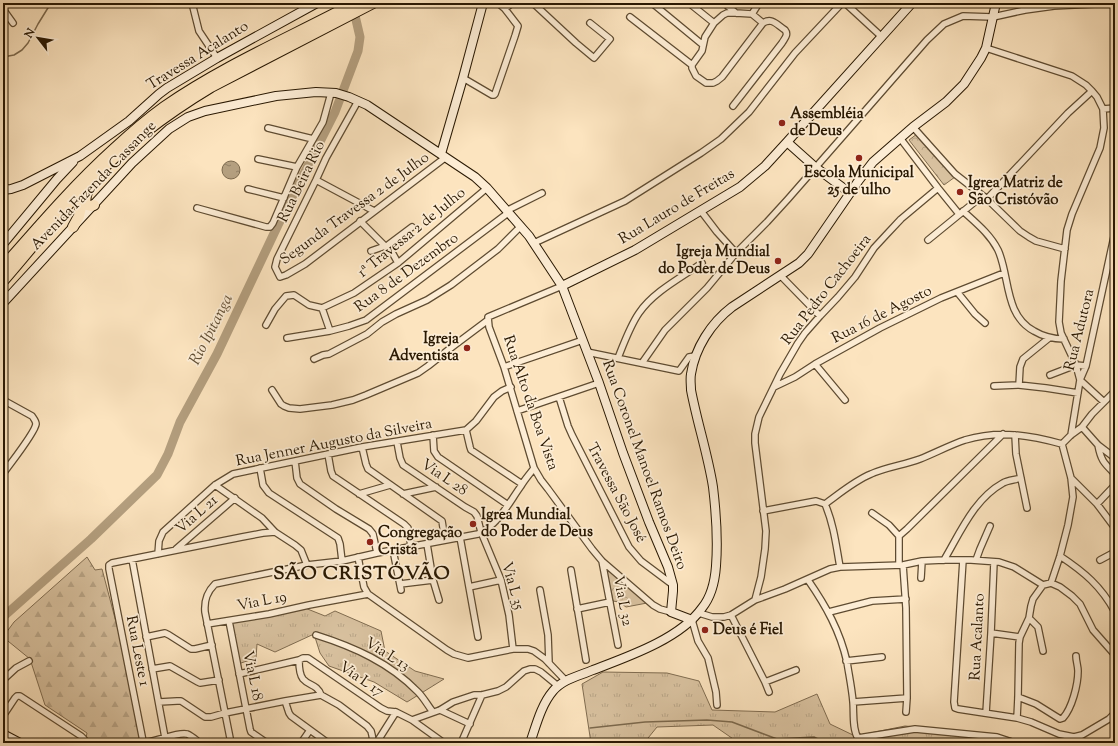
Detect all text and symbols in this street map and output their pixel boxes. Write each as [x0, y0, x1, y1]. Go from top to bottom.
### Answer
street label: Travessa Acalanto [143, 16, 253, 96]
north arrow [18, 18, 58, 58]
text: N [21, 25, 40, 42]
place label: Assembléia de Deus [790, 104, 864, 142]
street label: Avenida Fazenda Cassange [26, 117, 162, 255]
marker: Assembléia de Deus [777, 118, 787, 128]
street label: Rua Beira Rio [273, 138, 331, 226]
street label: Segunda Travessa 2 de Julho [276, 148, 434, 270]
marker: Escola Municipal 25 de ulho [854, 153, 864, 163]
place label: Escola Municipal 25 de ulho [804, 163, 915, 201]
street label: Rua Lauro de Freitas [615, 164, 739, 250]
place label: Igrea Matriz de São Cristóvão [968, 173, 1063, 211]
street label: 1ª Travessa 2 de Julho [354, 183, 470, 283]
marker: Igrea Matriz de São Cristóvão [955, 187, 965, 197]
street label: Rua 8 de Dezembro [351, 228, 463, 318]
street label: Rua Pedro Cachoeira [777, 230, 877, 350]
place label: Igreja Mundial do Poder de Deus [658, 242, 771, 280]
marker: Igreja Mundial do Poder de Deus [773, 256, 783, 266]
street label: Rua 16 de Agosto [828, 281, 936, 349]
street label: Rua Adutora [1060, 287, 1100, 373]
water label: Rio Ipitanga [184, 291, 240, 369]
place label: Igreja Adventista [389, 329, 459, 367]
street label: Rua Alto da Boa Vista [497, 333, 563, 473]
marker: Igreja Adventista [462, 343, 472, 353]
street label: Rua Coronel Manoel Ramos Deiro [596, 357, 692, 573]
street label: Rua Jenner Augusto da Silveira [234, 414, 434, 472]
street label: Travessa São José [581, 439, 651, 547]
street label: Via L 28 [416, 455, 472, 501]
street label: Via L 21 [171, 491, 223, 539]
place label: Igrea Mundial do Poder de Deus [481, 505, 593, 543]
marker: Igrea Mundial do Poder de Deus [468, 519, 478, 529]
place label: Congregação Cristã [378, 523, 462, 561]
marker: Congregação Cristã [365, 537, 375, 547]
street label: Via L 35 [495, 560, 529, 612]
district label: SÃO CRISTÓVÃO [273, 561, 451, 588]
street label: Via L 32 [607, 574, 637, 628]
street label: Via L 19 [235, 587, 289, 617]
street label: Rua Acalanto [965, 593, 991, 681]
street label: Rua Leste 1 [120, 614, 154, 688]
place label: Deus é Fiel [713, 620, 784, 641]
marker: Deus é Fiel [700, 625, 710, 635]
street label: Via L 13 [361, 633, 413, 677]
street label: Via L 18 [236, 649, 268, 703]
street label: Via L 17 [334, 657, 388, 703]

